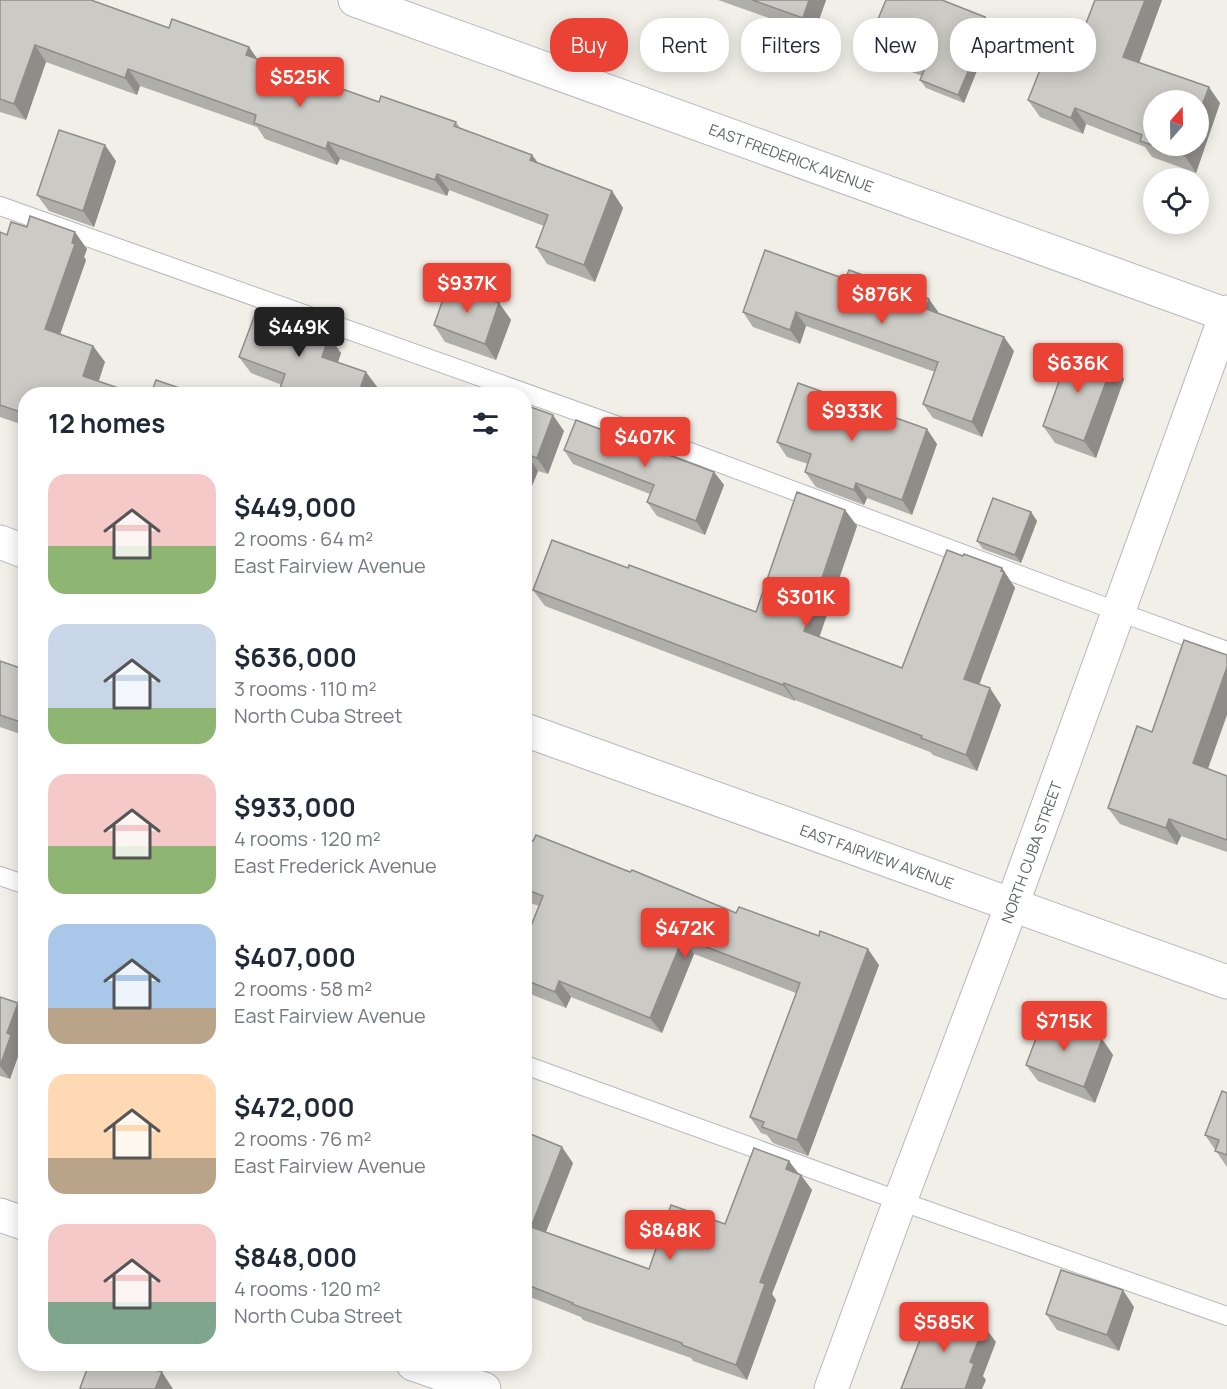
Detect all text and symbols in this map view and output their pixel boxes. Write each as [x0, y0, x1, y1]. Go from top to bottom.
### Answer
chip: Buy [550, 18, 628, 72]
chip: Rent [640, 18, 729, 72]
chip: Filters [741, 18, 841, 72]
chip: New [853, 18, 938, 72]
chip: Apartment [950, 18, 1096, 72]
pin: $525K [258, 57, 342, 108]
text: $525K [270, 63, 330, 90]
north arrow [1143, 90, 1209, 156]
map controls [1143, 90, 1209, 234]
street label: EAST FREDERICK AVENUE [706, 118, 877, 197]
button: locate [1143, 168, 1209, 234]
pin: $937K [425, 263, 509, 314]
text: $937K [437, 269, 497, 296]
pin: $876K [840, 274, 924, 325]
text: $876K [852, 280, 912, 307]
pin: $449K [257, 307, 341, 358]
text: $449K [268, 313, 330, 340]
pin: $636K [1036, 343, 1120, 394]
text: $636K [1047, 349, 1109, 376]
pin: $933K [810, 391, 894, 442]
text: $933K [821, 397, 883, 424]
text: 12 homes [48, 405, 165, 441]
icon: filters [469, 407, 502, 440]
pin: $407K [603, 417, 687, 468]
text: $407K [614, 423, 676, 450]
text: $449,000 [234, 489, 356, 525]
icon: home [96, 498, 168, 570]
text: 2 rooms · 64 m² [234, 525, 373, 552]
text: East Fairview Avenue [234, 552, 426, 579]
pin: $301K [764, 577, 848, 628]
text: $301K [776, 583, 836, 610]
text: $636,000 [234, 639, 357, 675]
icon: home [96, 648, 168, 720]
text: 3 rooms · 110 m² [234, 675, 376, 702]
text: North Cuba Street [234, 702, 403, 729]
street label: NORTH CUBA STREET [996, 778, 1067, 926]
text: $933,000 [234, 789, 356, 825]
icon: home [96, 798, 168, 870]
street label: EAST FAIRVIEW AVENUE [797, 819, 957, 894]
text: 4 rooms · 120 m² [234, 825, 381, 852]
text: East Frederick Avenue [234, 852, 437, 879]
pin: $472K [643, 908, 727, 959]
text: $472K [655, 914, 715, 941]
text: $407,000 [234, 939, 356, 975]
icon: home [96, 948, 168, 1020]
text: 2 rooms · 58 m² [234, 975, 372, 1002]
pin: $715K [1022, 1001, 1106, 1052]
text: East Fairview Avenue [234, 1002, 426, 1029]
text: $715K [1036, 1007, 1092, 1034]
text: $472,000 [234, 1089, 355, 1125]
icon: home [96, 1098, 168, 1170]
text: 2 rooms · 76 m² [234, 1125, 371, 1152]
text: East Fairview Avenue [234, 1152, 426, 1179]
pin: $848K [628, 1210, 712, 1261]
text: $848K [639, 1216, 701, 1243]
text: $848,000 [234, 1239, 357, 1275]
icon: home [96, 1248, 168, 1320]
text: 4 rooms · 120 m² [234, 1275, 381, 1302]
text: North Cuba Street [234, 1302, 403, 1329]
pin: $585K [902, 1302, 986, 1353]
text: $585K [913, 1308, 975, 1335]

